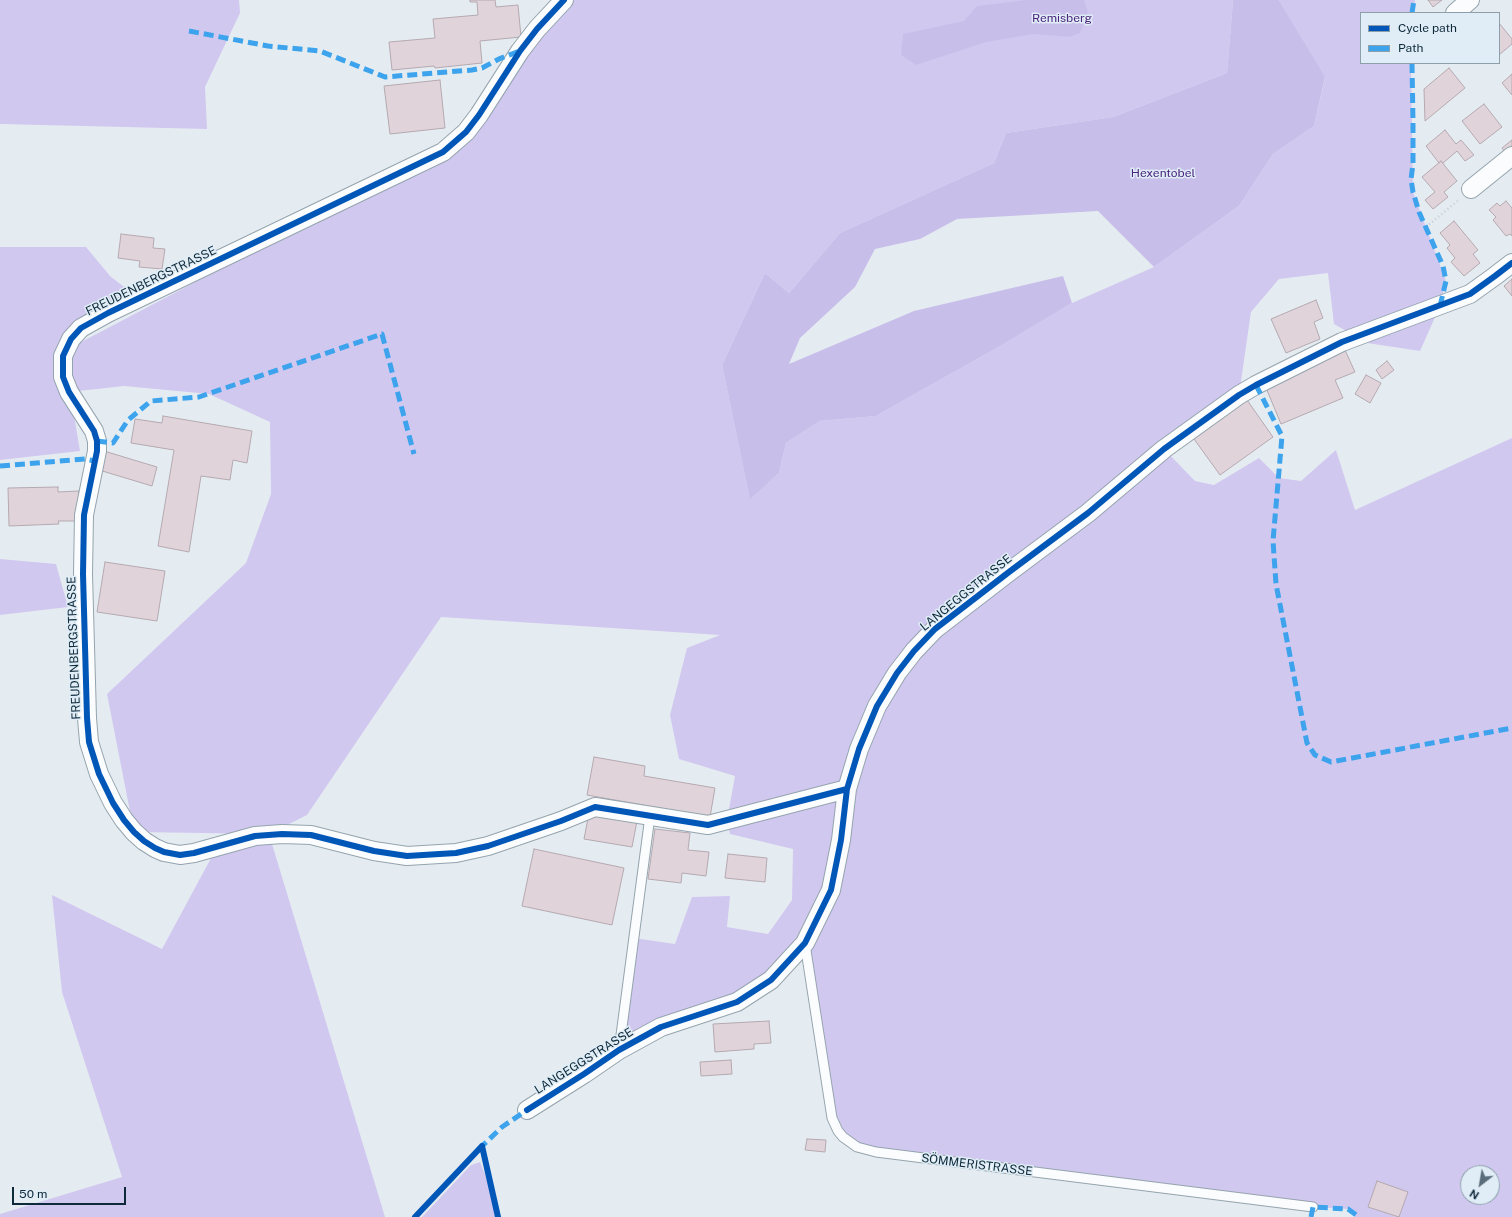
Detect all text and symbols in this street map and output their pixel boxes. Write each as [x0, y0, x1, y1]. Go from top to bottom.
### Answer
park label: Remisberg [1032, 11, 1092, 25]
legend [1360, 12, 1500, 64]
text: Cycle path [1398, 21, 1457, 35]
text: Path [1398, 41, 1424, 55]
park label: Hexentobel [1131, 166, 1195, 180]
street label: FREUDENBERGSTRASSE [83, 243, 219, 319]
street label: LANGEGGSTRASSE [917, 552, 1015, 634]
street label: FREUDENBERGSTRASSE [64, 576, 84, 720]
street label: LANGEGGSTRASSE [532, 1025, 636, 1097]
street label: SÖMMERISTRASSE [921, 1151, 1033, 1179]
north arrow [1460, 1165, 1500, 1205]
scale bar [14, 1179, 128, 1205]
text: 50 m [19, 1187, 47, 1201]
text: N [1468, 1187, 1481, 1202]

